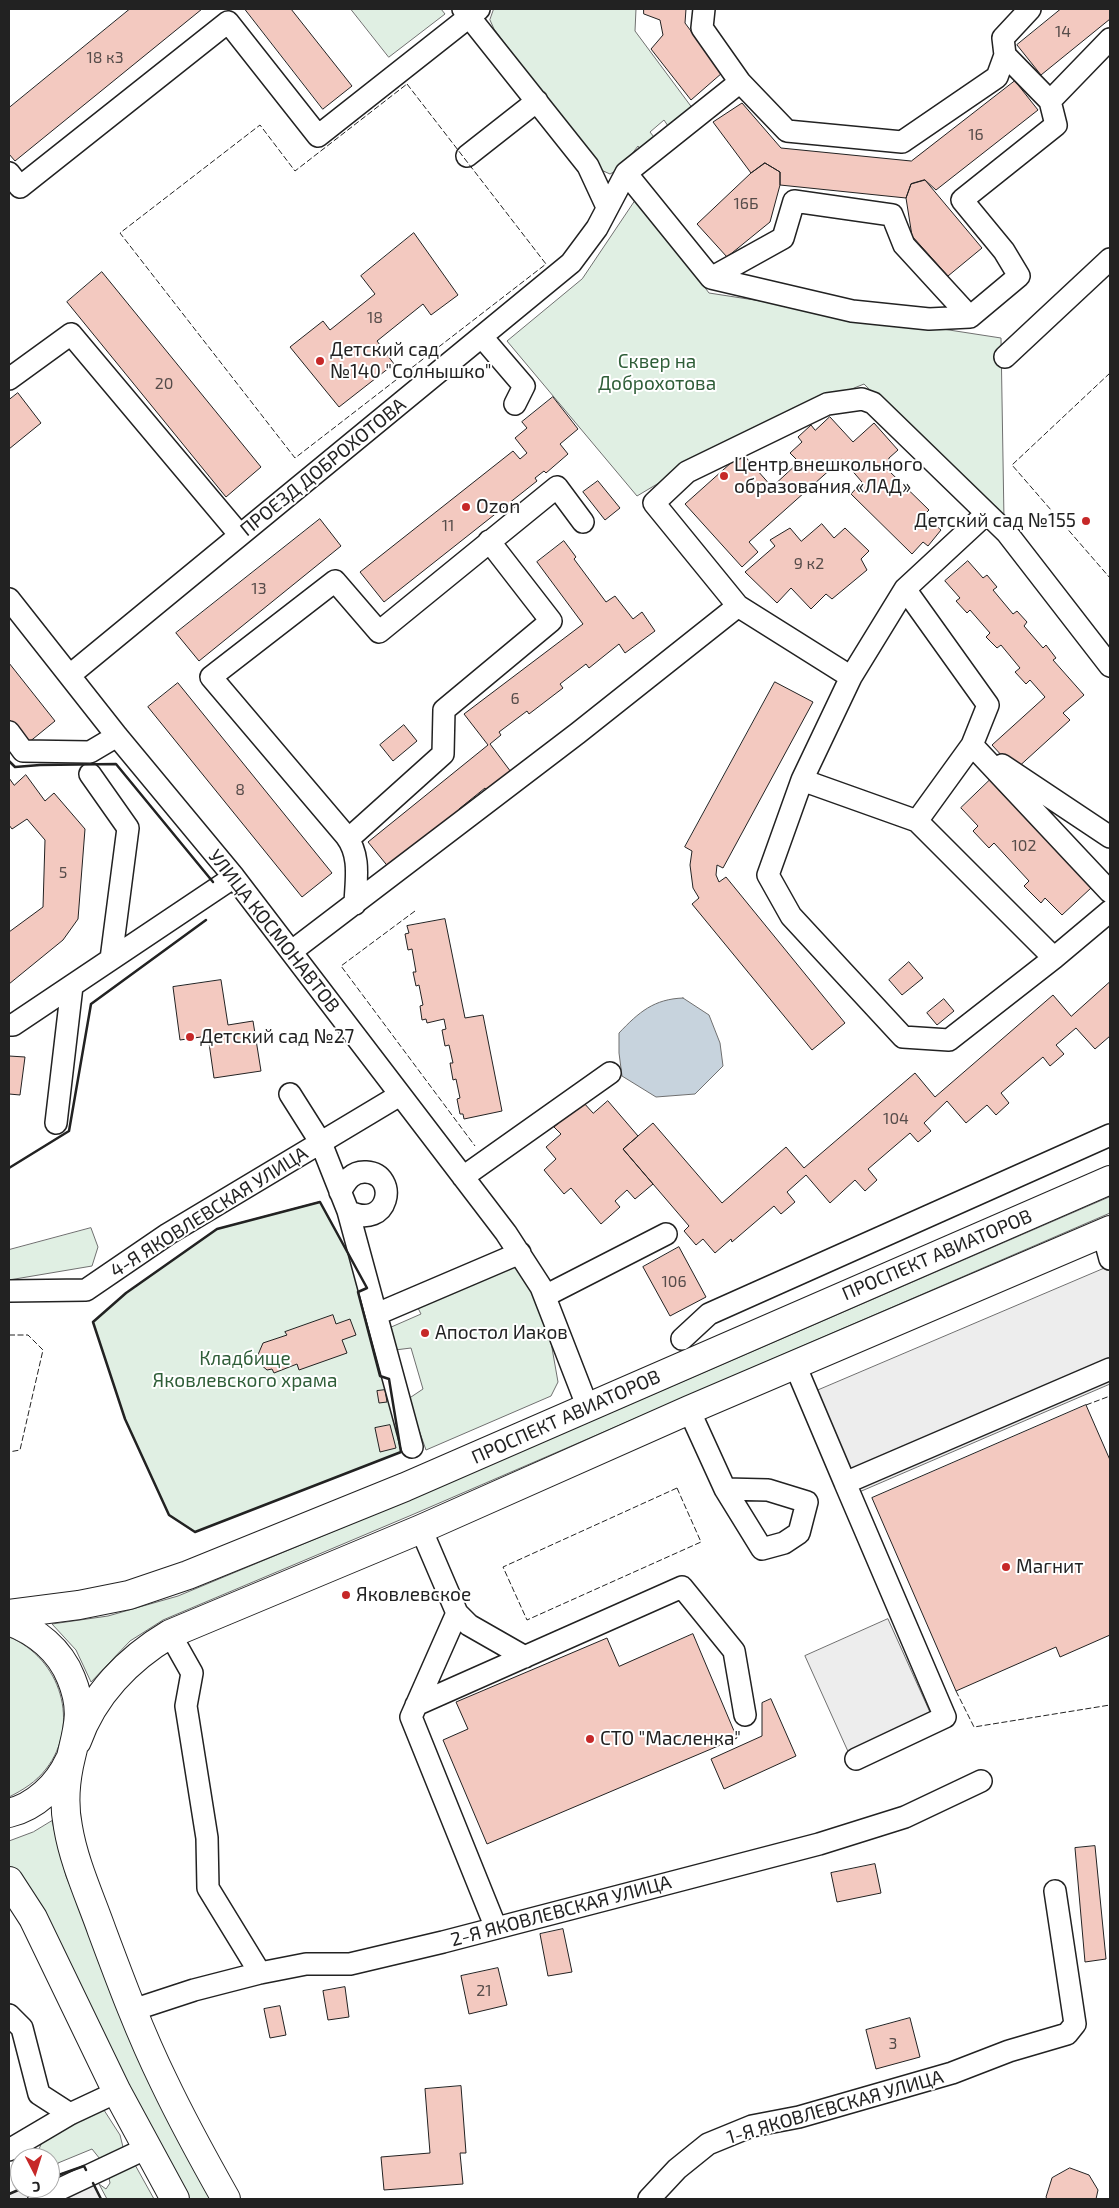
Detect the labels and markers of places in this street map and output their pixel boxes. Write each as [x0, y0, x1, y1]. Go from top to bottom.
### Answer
place label: Детский сад №140 "Солнышко" [330, 339, 491, 383]
marker: Детский сад №140 "Солнышко" [314, 355, 326, 367]
place label: Центр внешкольного образования «ЛАД» [734, 454, 923, 498]
marker: Центр внешкольного образования «ЛАД» [718, 470, 730, 482]
place label: Ozon [476, 496, 520, 518]
marker: Ozon [460, 501, 472, 513]
place label: Детский сад №155 [914, 510, 1076, 532]
marker: Детский сад №155 [1080, 515, 1092, 527]
place label: Детский сад №27 [200, 1026, 354, 1048]
marker: Детский сад №27 [184, 1031, 196, 1043]
place label: Апостол Иаков [435, 1322, 568, 1344]
marker: Апостол Иаков [419, 1327, 431, 1339]
place label: Магнит [1016, 1556, 1083, 1578]
marker: Магнит [1000, 1561, 1012, 1573]
place label: Яковлевское [356, 1584, 471, 1606]
marker: Яковлевское [340, 1589, 352, 1601]
place label: СТО "Масленка" [600, 1728, 741, 1750]
marker: СТО "Масленка" [584, 1733, 596, 1745]

